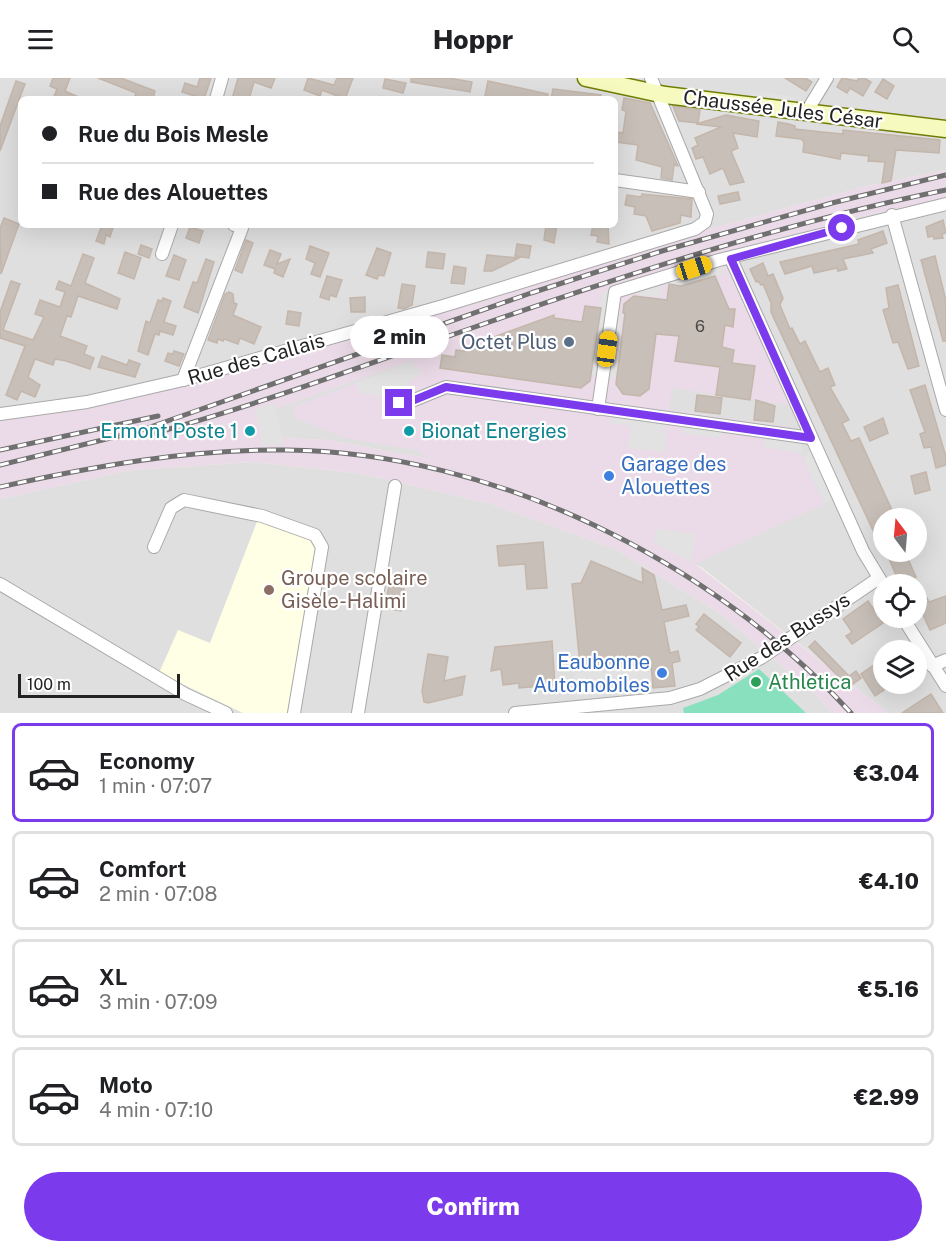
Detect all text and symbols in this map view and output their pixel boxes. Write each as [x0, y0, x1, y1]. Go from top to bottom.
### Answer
icon: menu [24, 23, 57, 56]
text: Hoppr [433, 23, 513, 55]
icon: search [889, 23, 922, 56]
street label: Chaussée Jules César [682, 85, 884, 133]
text: Rue du Bois Mesle [78, 121, 269, 147]
text: Rue des Alouettes [78, 179, 268, 205]
route start [828, 214, 855, 241]
car [674, 254, 714, 282]
callout: 2 min [350, 316, 448, 358]
house number: 6 [695, 317, 705, 336]
text: 2 min [373, 325, 426, 349]
street label: Rue des Callais [185, 328, 327, 390]
place label: Octet Plus [461, 330, 557, 354]
car [596, 330, 618, 368]
marker: Octet Plus [562, 335, 576, 349]
route end [385, 389, 412, 416]
place label: Ermont Poste 1 [100, 419, 238, 443]
place label: Bionat Energies [421, 419, 567, 443]
marker: Ermont Poste 1 [243, 424, 257, 438]
marker: Bionat Energies [402, 424, 416, 438]
place label: Garage des Alouettes [621, 452, 726, 499]
marker: Garage des Alouettes [602, 469, 616, 483]
north arrow [873, 508, 927, 562]
map controls [873, 508, 927, 694]
place label: Groupe scolaire Gisèle-Halimi [281, 566, 428, 613]
button: locate [873, 574, 927, 628]
marker: Groupe scolaire Gisèle-Halimi [262, 583, 276, 597]
street label: Rue des Bussys [720, 588, 854, 686]
button: layers [873, 640, 927, 694]
place label: Eaubonne Automobiles [533, 650, 650, 697]
marker: Eaubonne Automobiles [655, 666, 669, 680]
place label: Athletica [768, 670, 851, 694]
scale bar [18, 671, 180, 698]
text: 100 m [27, 675, 71, 694]
marker: Athletica [749, 675, 763, 689]
icon: car [27, 746, 81, 800]
text: Economy [99, 748, 195, 774]
text: €3.04 [854, 760, 919, 786]
text: 1 min · 07:07 [99, 774, 212, 798]
icon: car [27, 854, 81, 908]
text: Comfort [99, 856, 186, 882]
text: €4.10 [859, 868, 919, 894]
text: 2 min · 07:08 [99, 882, 217, 906]
icon: car [27, 962, 81, 1016]
text: XL [99, 964, 127, 990]
text: €5.16 [858, 976, 919, 1002]
text: 3 min · 07:09 [99, 990, 218, 1014]
icon: car [27, 1070, 81, 1124]
text: Moto [99, 1072, 153, 1098]
text: €2.99 [854, 1084, 919, 1110]
text: 4 min · 07:10 [99, 1098, 213, 1122]
button: Confirm [24, 1172, 922, 1241]

